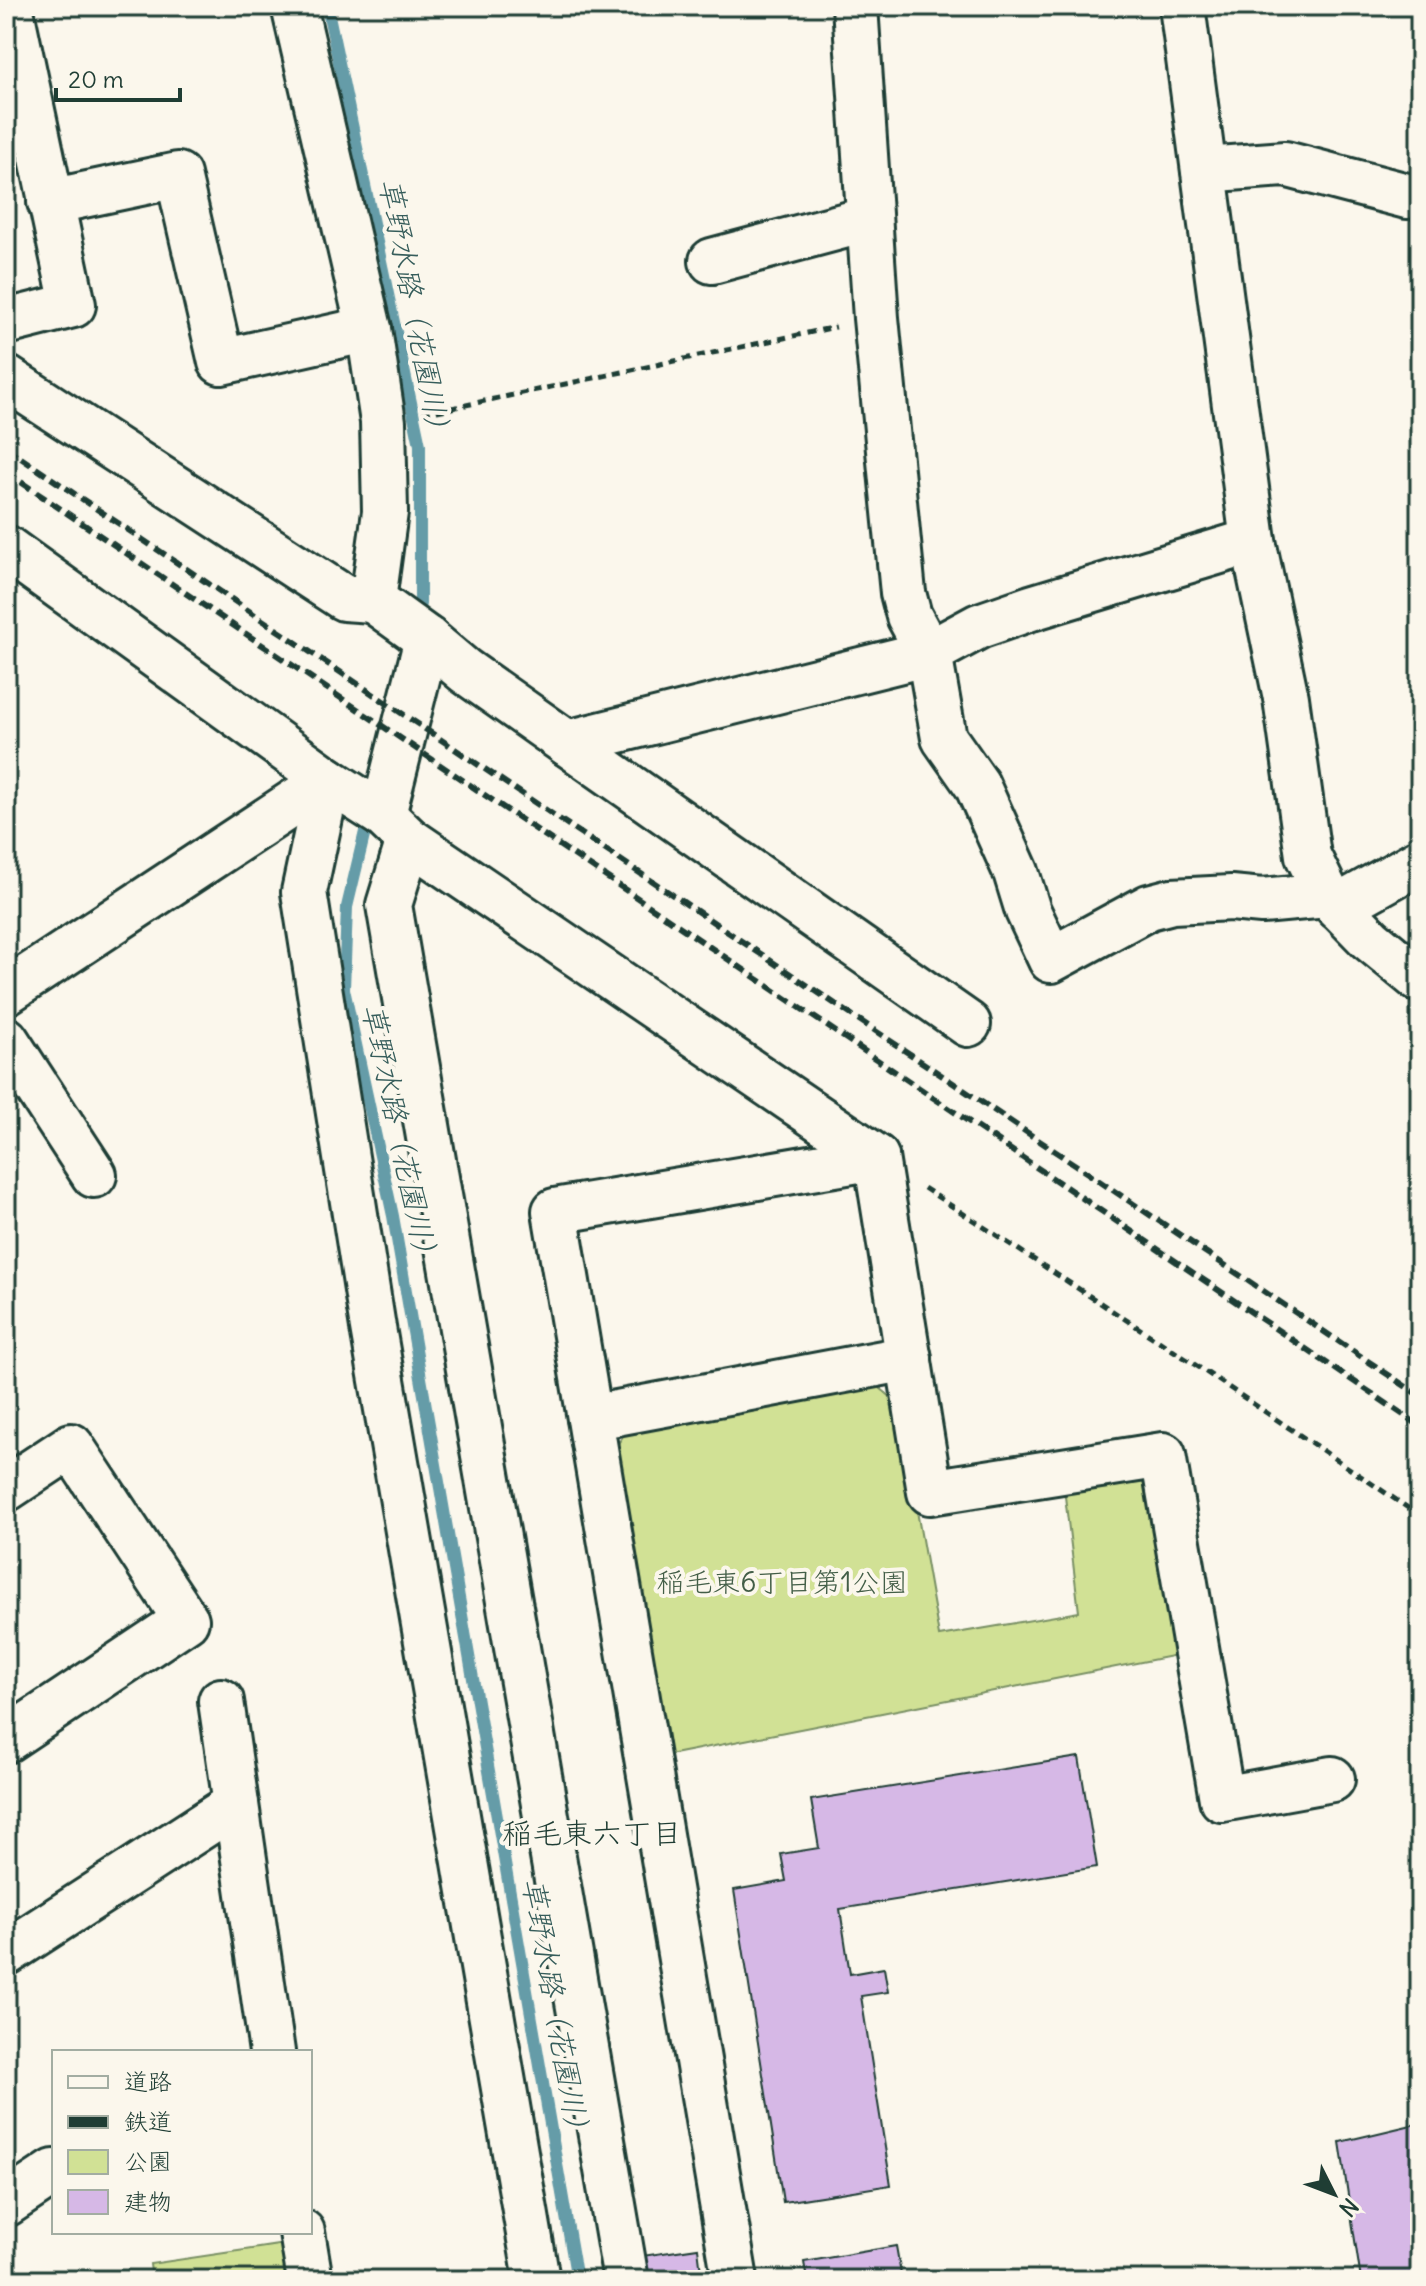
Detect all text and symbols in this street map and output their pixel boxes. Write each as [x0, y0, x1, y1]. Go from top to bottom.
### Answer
scale bar [56, 52, 180, 102]
text: 20 m [68, 64, 124, 94]
water label: 草野水路（花園川） [372, 175, 460, 447]
water label: 草野水路（花園川） [354, 1000, 448, 1272]
park label: 稲毛東6丁目第1公園 [656, 1564, 908, 1600]
district label: 稲毛東六丁目 [502, 1814, 682, 1852]
water label: 草野水路（花園川） [515, 1875, 599, 2147]
legend [52, 2050, 312, 2234]
text: 道路 [124, 2066, 172, 2096]
text: 鉄道 [124, 2106, 172, 2136]
text: 公園 [124, 2146, 172, 2176]
north arrow [1294, 2154, 1374, 2234]
text: 建物 [124, 2186, 172, 2216]
text: N [1333, 2192, 1364, 2222]

